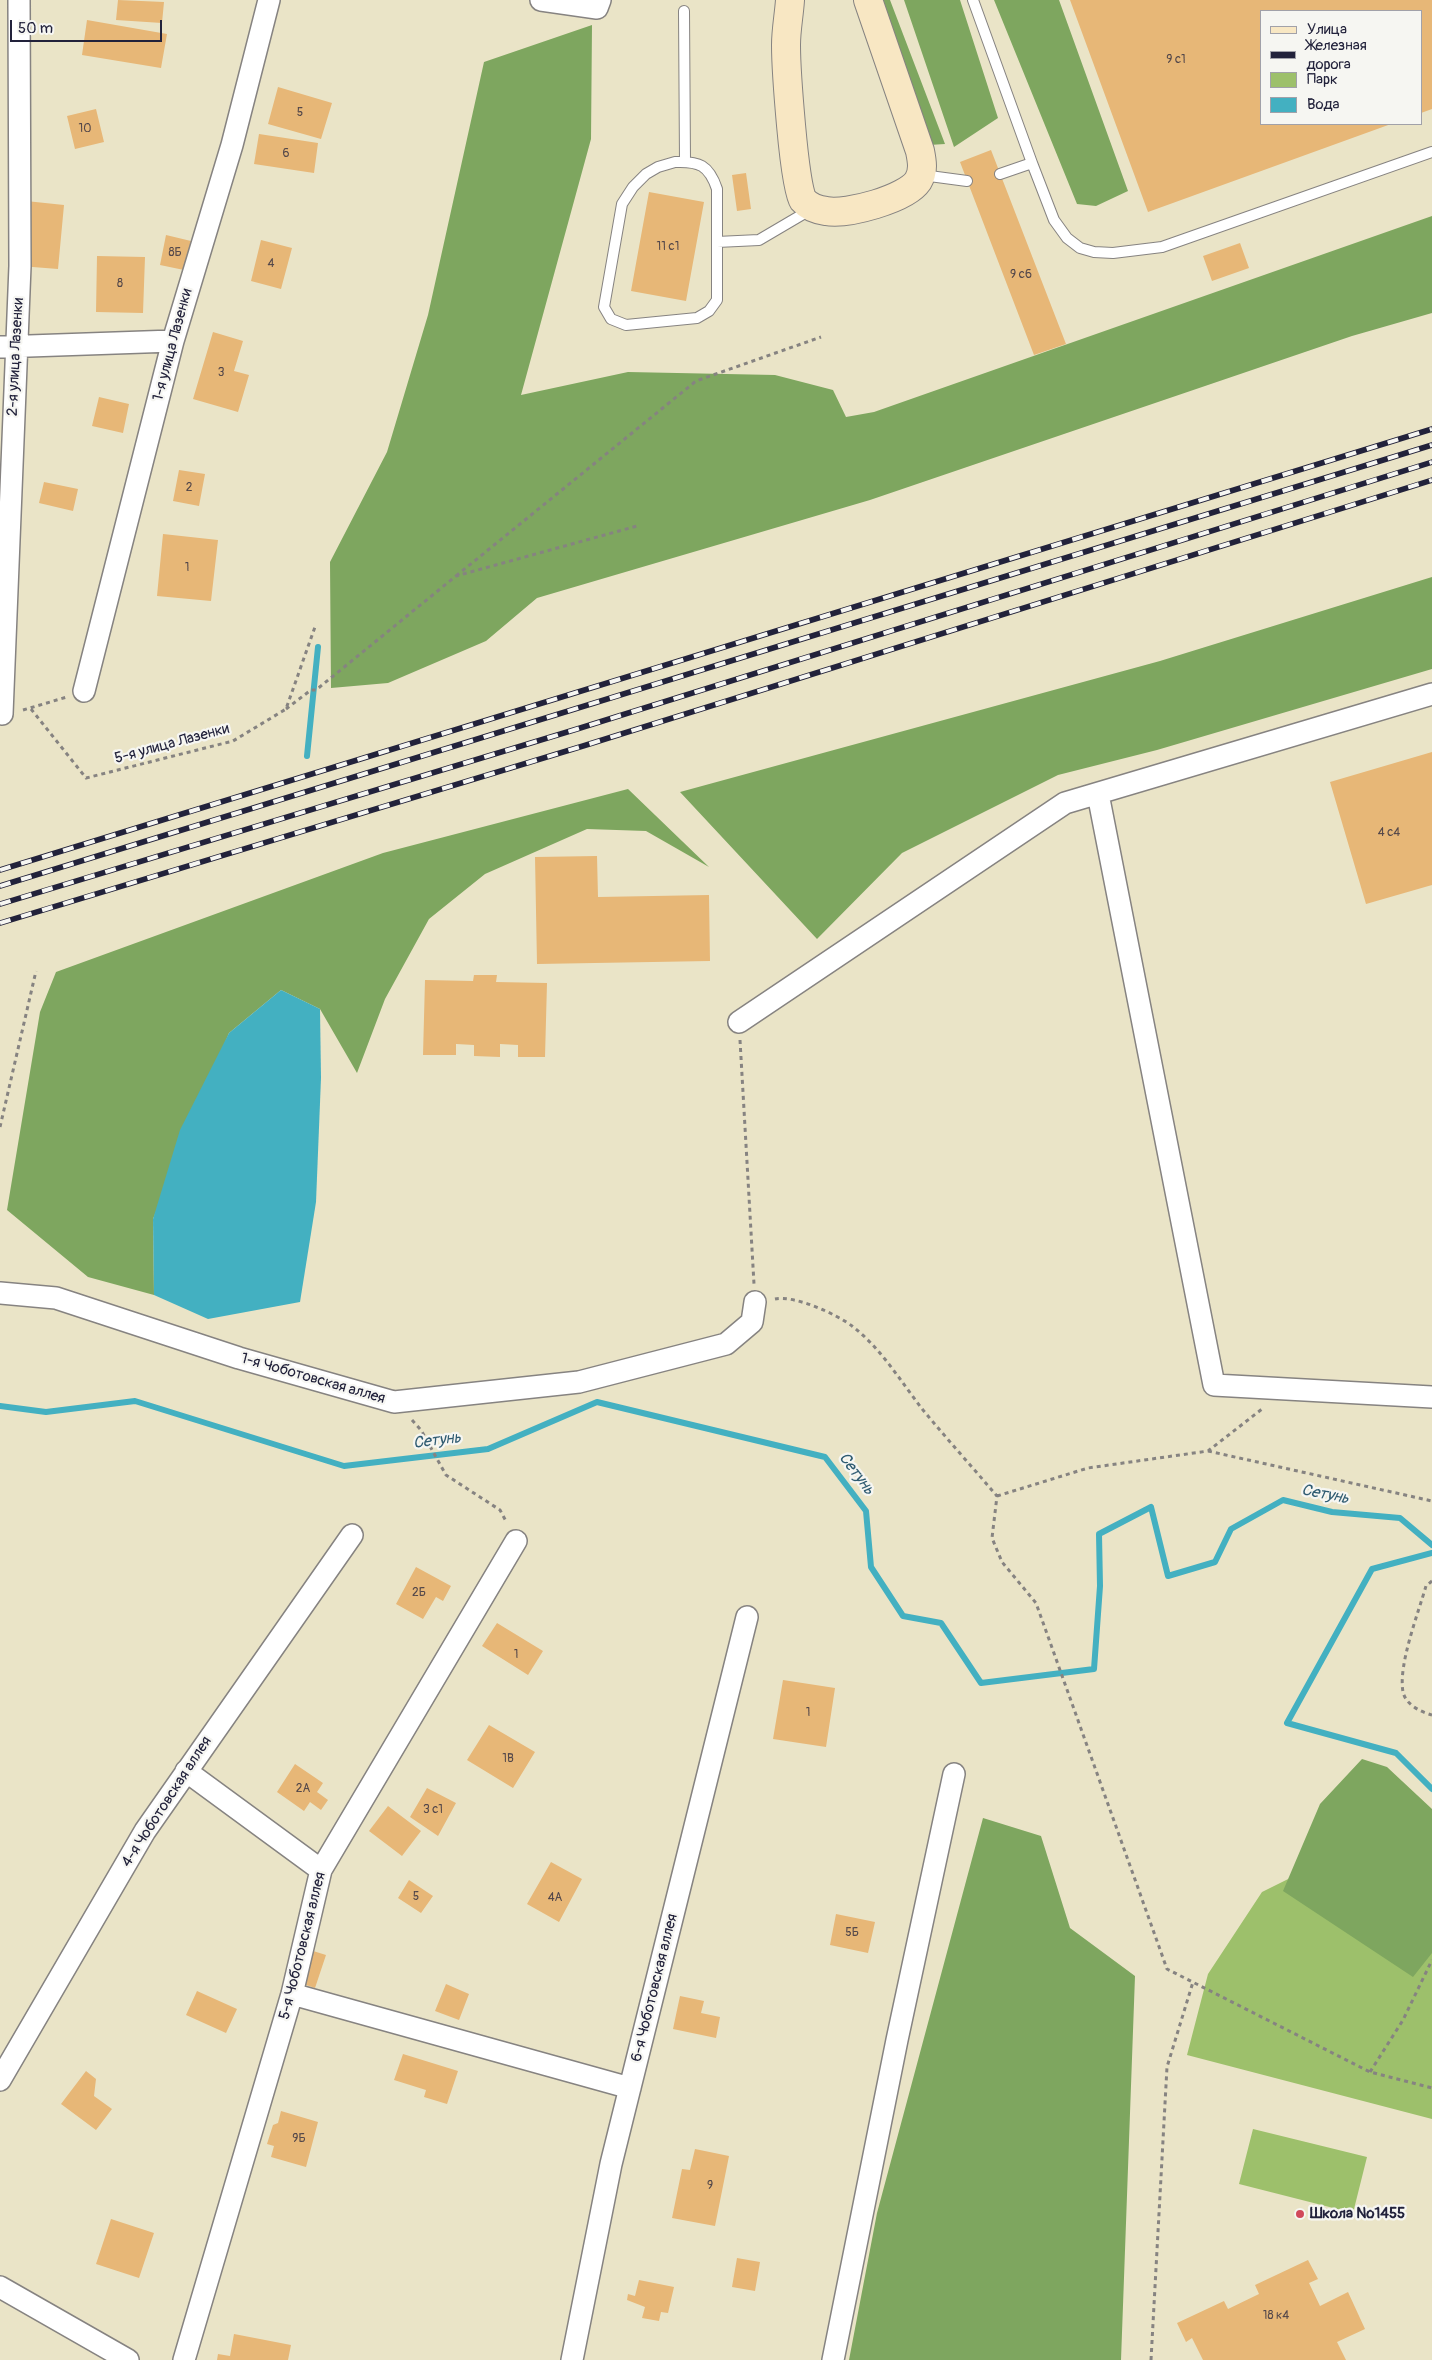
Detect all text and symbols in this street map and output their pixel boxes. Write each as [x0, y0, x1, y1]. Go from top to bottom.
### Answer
scale bar [12, 10, 165, 42]
legend [1260, 10, 1422, 125]
text: 50 m [18, 19, 53, 38]
text: Улица [1307, 20, 1347, 39]
text: Железная дорога [1306, 36, 1367, 74]
house number: 9 с1 [1166, 53, 1186, 67]
text: Парк [1307, 70, 1338, 89]
text: Вода [1307, 95, 1340, 114]
house number: 5 [297, 106, 303, 120]
house number: 10 [79, 122, 91, 136]
house number: 6 [283, 147, 289, 161]
house number: 11 с1 [657, 240, 679, 254]
house number: 8Б [168, 246, 182, 260]
house number: 4 [268, 257, 274, 271]
house number: 9 с6 [1010, 268, 1032, 282]
house number: 8 [117, 277, 123, 291]
street label: 1-я улица Лазенки [149, 287, 197, 403]
street label: 2-я улица Лазенки [4, 298, 28, 416]
house number: 3 [218, 366, 224, 380]
house number: 2 [186, 481, 192, 495]
house number: 1 [185, 561, 189, 575]
street label: 5-я улица Лазенки [113, 720, 231, 768]
house number: 4 с4 [1378, 826, 1400, 840]
street label: 1-я Чоботовская аллея [239, 1350, 387, 1408]
water label: Сетунь [412, 1429, 462, 1453]
water label: Сетунь [834, 1449, 878, 1499]
water label: Сетунь [1300, 1481, 1350, 1509]
house number: 2Б [412, 1586, 426, 1600]
house number: 1 [514, 1648, 518, 1662]
house number: 1 [806, 1706, 810, 1720]
street label: 4-я Чоботовская аллея [118, 1733, 216, 1871]
house number: 1В [502, 1752, 514, 1766]
house number: 2А [296, 1782, 310, 1796]
house number: 3 с1 [423, 1803, 443, 1817]
street label: 5-я Чоботовская аллея [276, 1870, 330, 2022]
house number: 5 [413, 1890, 419, 1904]
house number: 4А [548, 1891, 562, 1905]
street label: 6-я Чоботовская аллея [628, 1912, 682, 2064]
house number: 5Б [845, 1926, 859, 1940]
house number: 9Б [292, 2132, 306, 2146]
house number: 9 [707, 2179, 713, 2193]
place label: Школа №1455 [1310, 2205, 1405, 2223]
marker: Школа №1455 [1294, 2208, 1306, 2220]
house number: 18 к4 [1263, 2309, 1289, 2323]

